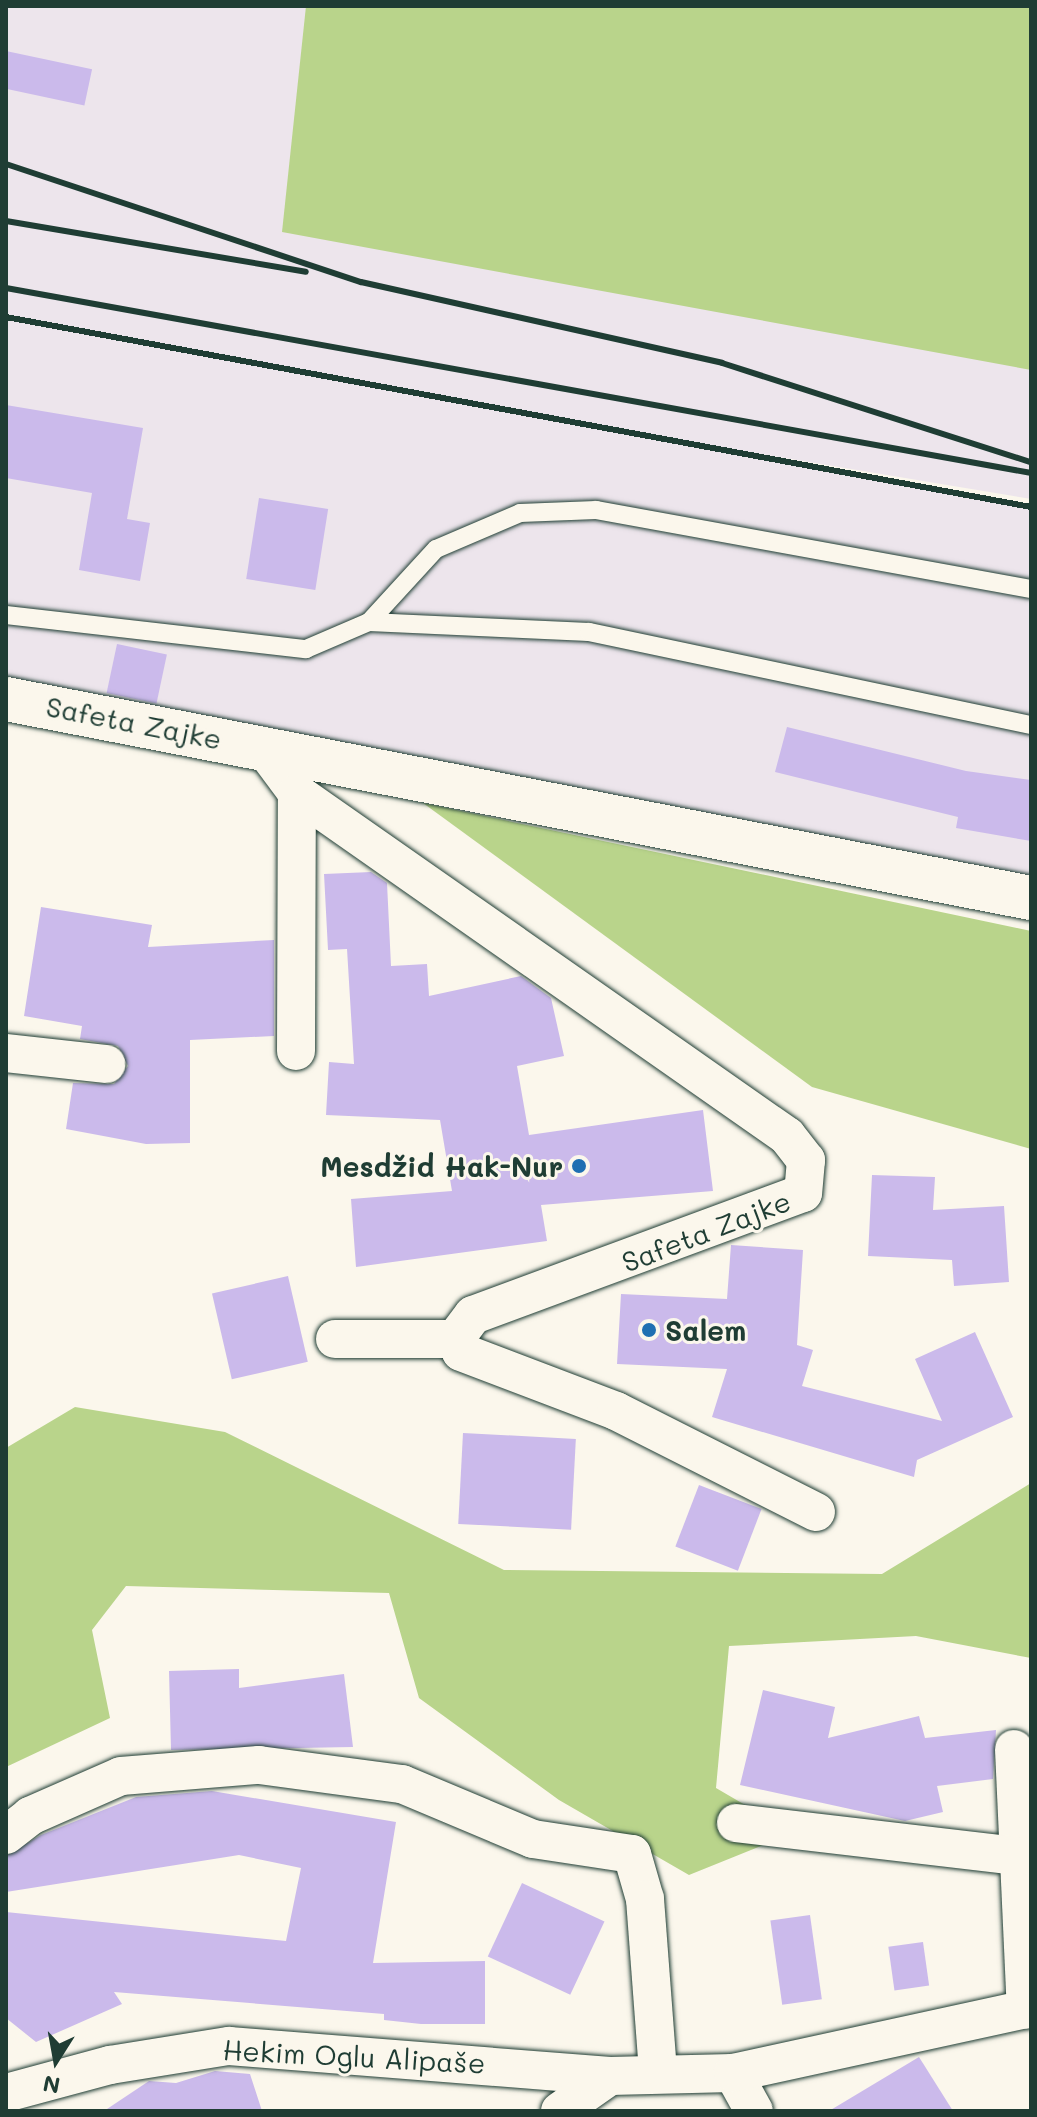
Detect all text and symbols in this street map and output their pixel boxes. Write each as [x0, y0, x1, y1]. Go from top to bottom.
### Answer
street label: Safeta Zajke [43, 689, 225, 755]
place label: Mesdžid Hak-Nur [320, 1149, 563, 1183]
marker: Mesdžid Hak-Nur [570, 1157, 588, 1175]
street label: Safeta Zajke [617, 1183, 795, 1279]
place label: Salem [665, 1313, 746, 1347]
marker: Salem [640, 1321, 658, 1339]
north arrow [16, 2021, 96, 2101]
street label: Hekim Oglu Alipaše [222, 2032, 486, 2080]
text: N [40, 2069, 62, 2101]

